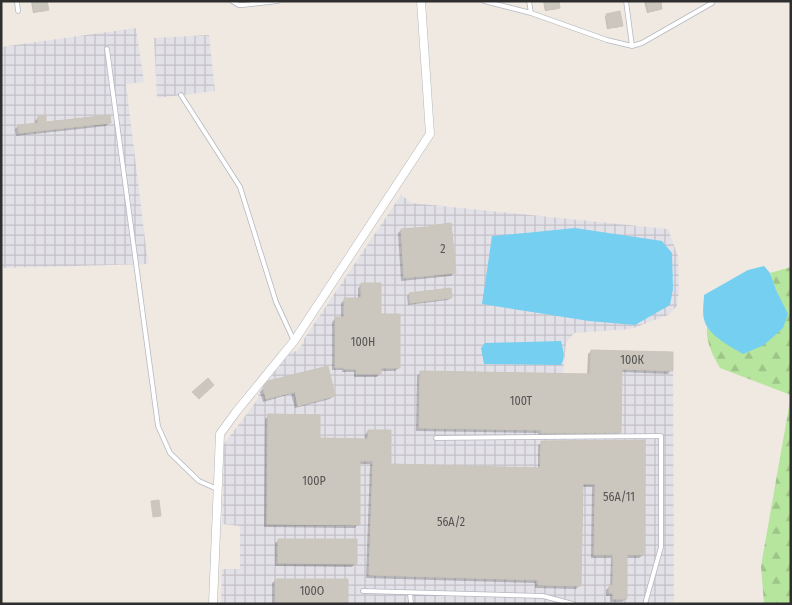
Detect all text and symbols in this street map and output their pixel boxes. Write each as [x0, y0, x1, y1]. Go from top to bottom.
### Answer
house number: 2 [440, 242, 446, 256]
house number: 100Н [351, 335, 375, 349]
house number: 100К [620, 353, 644, 367]
house number: 100Т [510, 394, 533, 408]
house number: 100Р [302, 474, 326, 488]
house number: 56А/11 [603, 490, 635, 504]
house number: 56А/2 [437, 515, 465, 529]
house number: 100О [300, 584, 324, 598]

